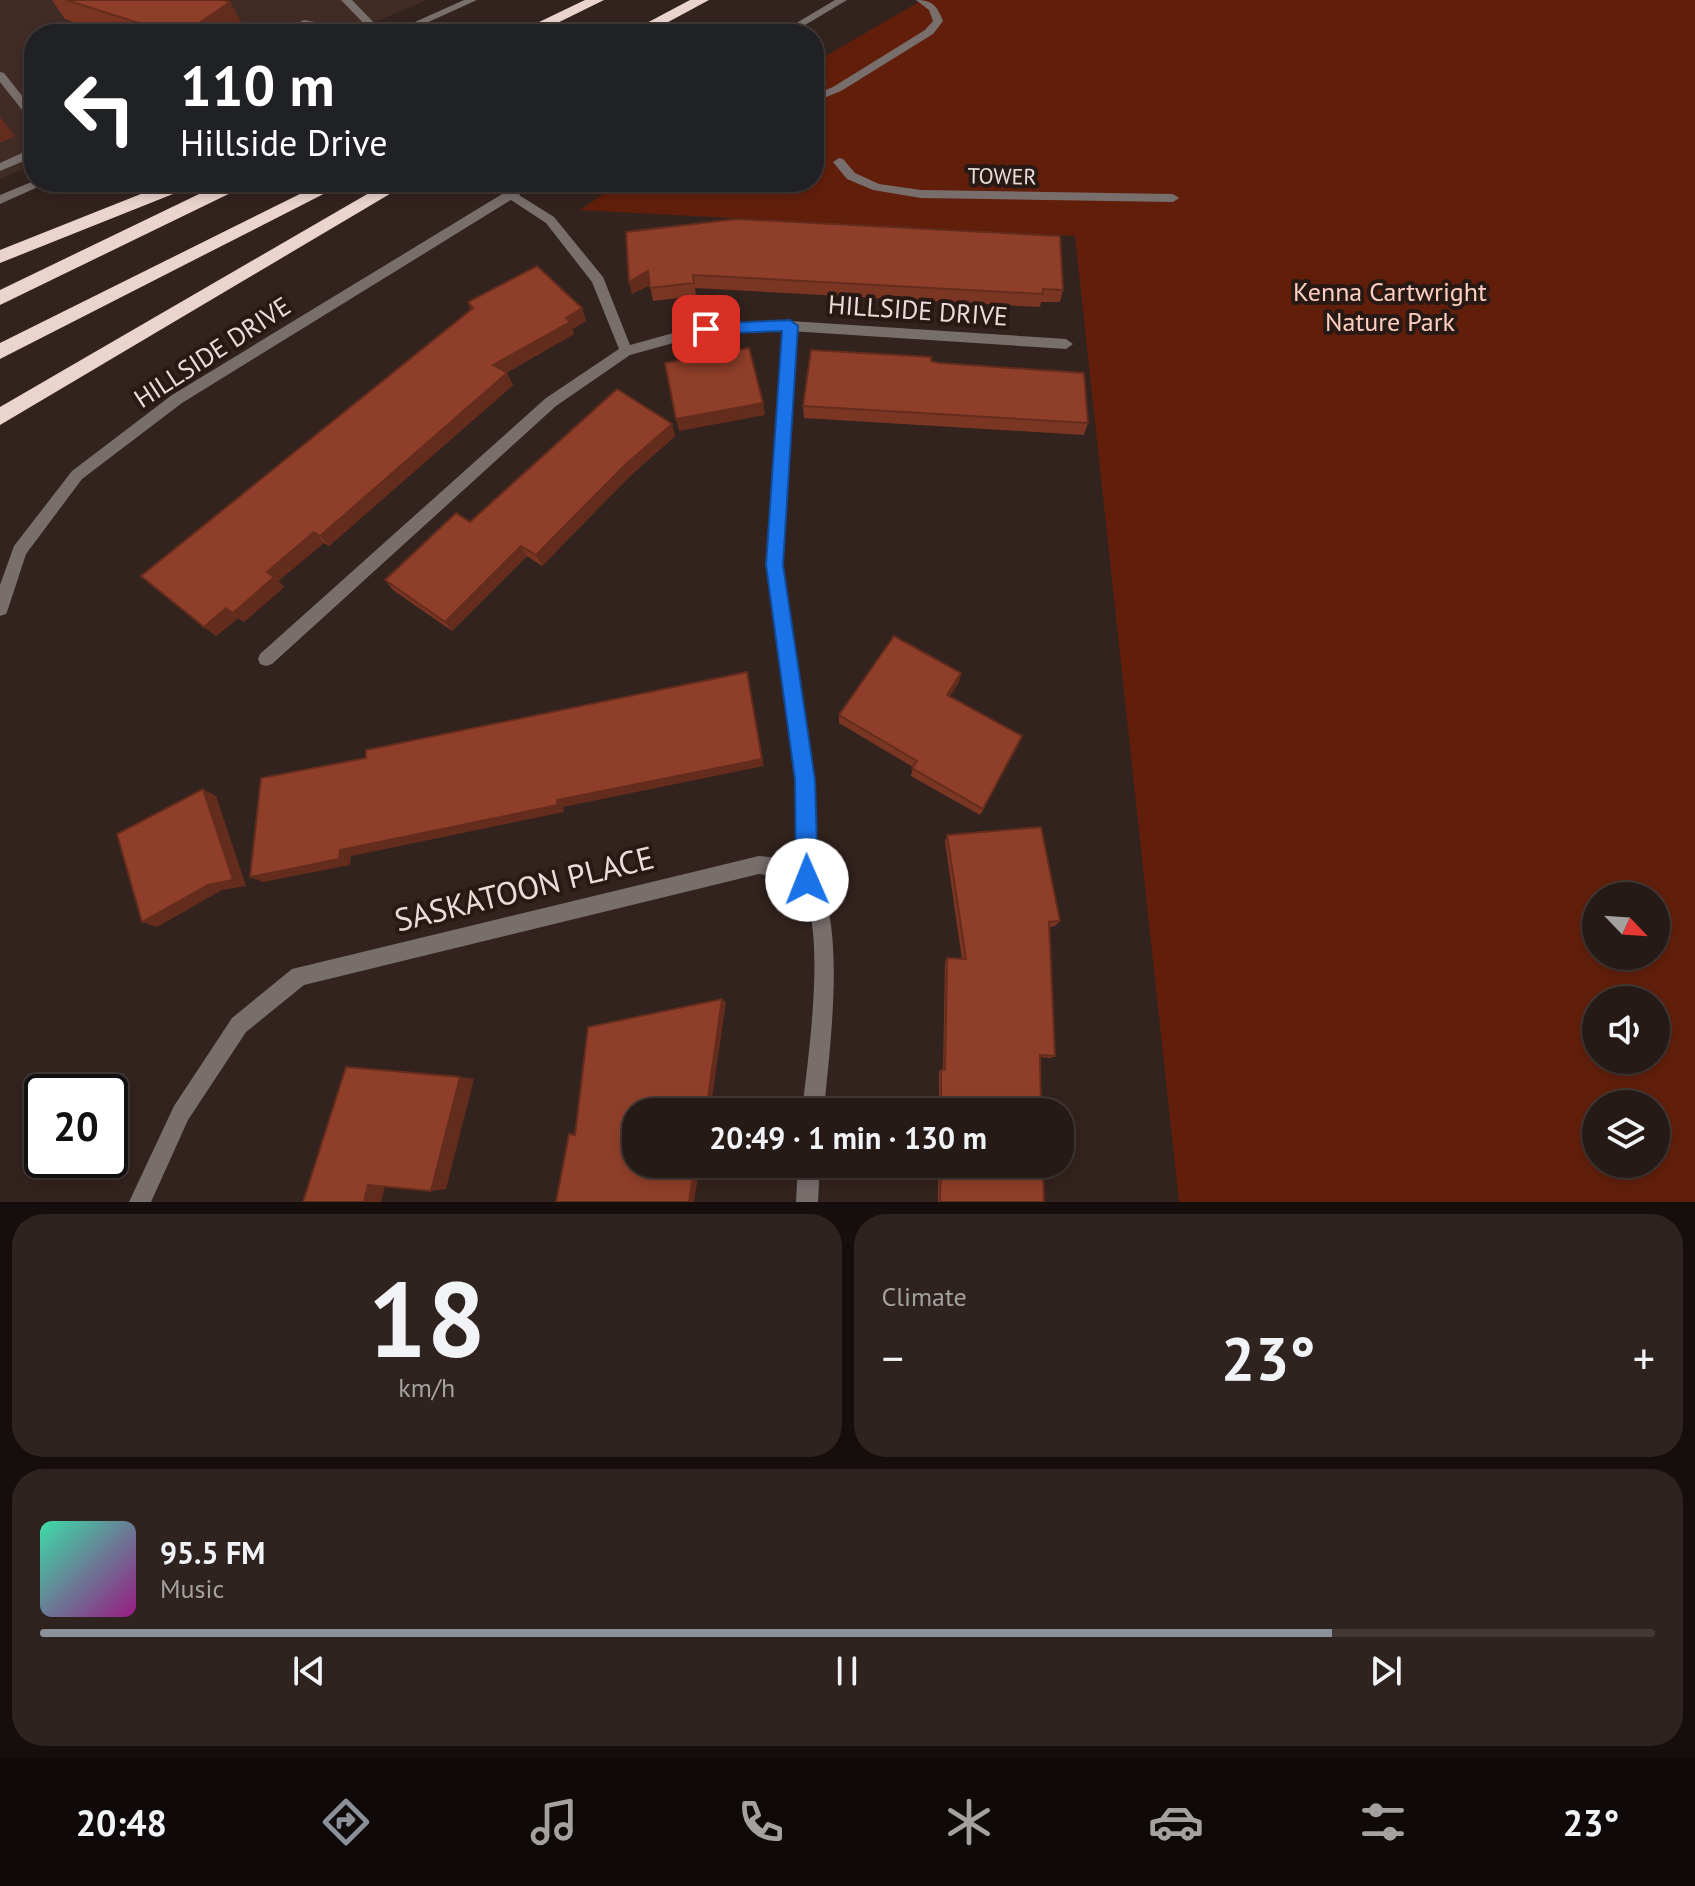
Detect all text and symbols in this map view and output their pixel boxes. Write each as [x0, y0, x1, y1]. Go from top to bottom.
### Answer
text: 110 m [180, 49, 335, 121]
icon: left [48, 56, 152, 160]
text: Hillside Drive [180, 119, 388, 166]
street label: TOWER [967, 161, 1037, 191]
park label: Kenna Cartwright Nature Park [1293, 275, 1487, 338]
street label: HILLSIDE DRIVE [827, 287, 1009, 333]
street label: HILLSIDE DRIVE [128, 289, 296, 415]
pin [672, 295, 740, 363]
icon: arrive [684, 307, 728, 351]
street label: SASKATOON PLACE [390, 835, 658, 941]
position arrow [765, 838, 849, 922]
north arrow [1582, 882, 1670, 970]
map controls [1582, 882, 1670, 1178]
button: sound [1582, 986, 1670, 1074]
speed limit sign: 20 [24, 1074, 128, 1178]
button: layers [1582, 1090, 1670, 1178]
text: 20:49 · 1 min · 130 m [709, 1118, 987, 1157]
text: 18 [368, 1251, 486, 1386]
text: Climate [882, 1280, 967, 1313]
text: 23° [1221, 1319, 1315, 1397]
text: − [882, 1329, 904, 1386]
text: + [1633, 1329, 1655, 1386]
text: km/h [398, 1371, 455, 1404]
text: 95.5 FM [160, 1533, 265, 1572]
text: Music [160, 1572, 224, 1605]
icon: previous [287, 1649, 331, 1693]
icon: pause [825, 1649, 869, 1693]
icon: next [1364, 1649, 1408, 1693]
icon: directions [318, 1794, 374, 1850]
icon: music [526, 1794, 582, 1850]
icon: phone [733, 1794, 789, 1850]
icon: climate [941, 1794, 997, 1850]
icon: car [1148, 1794, 1204, 1850]
icon: filters [1355, 1794, 1411, 1850]
text: 20:48 [76, 1799, 167, 1846]
text: 23° [1563, 1799, 1619, 1846]

